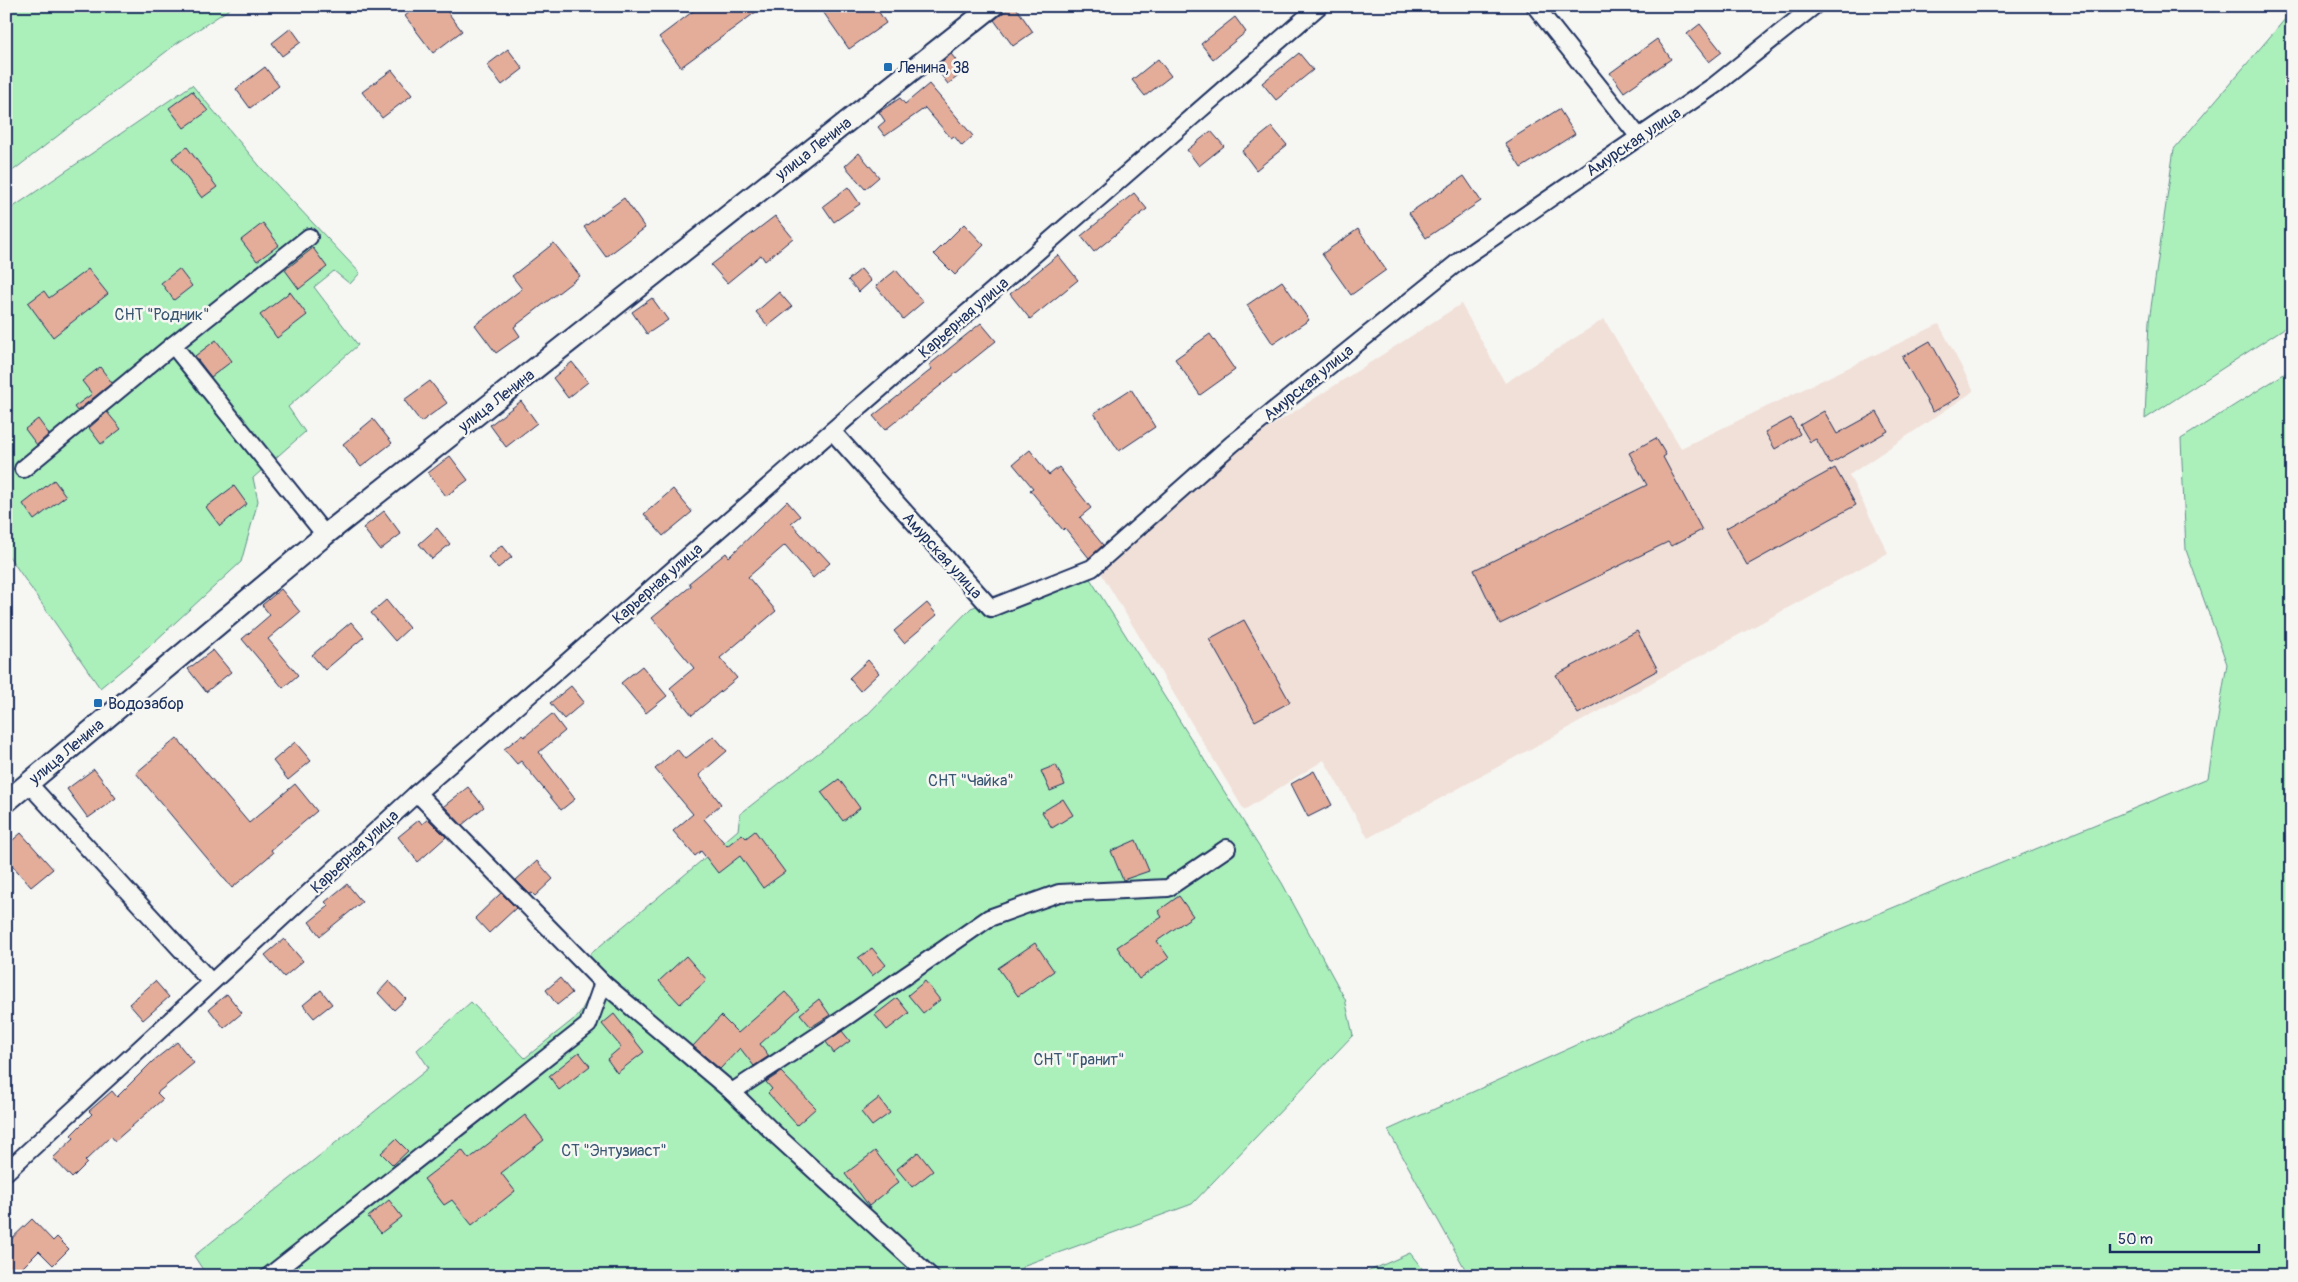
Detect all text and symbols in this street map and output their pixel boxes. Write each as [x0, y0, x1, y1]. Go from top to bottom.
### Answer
place label: Ленина, 38 [897, 58, 969, 78]
marker: Ленина, 38 [882, 61, 894, 73]
street label: Амурская улица [1582, 103, 1685, 181]
street label: улица Ленина [771, 113, 856, 185]
street label: Карьерная улица [914, 273, 1013, 362]
park label: СНТ "Родник" [115, 305, 209, 325]
street label: Амурская улица [1260, 340, 1358, 425]
street label: улица Ленина [454, 365, 539, 437]
street label: Амурская улица [898, 508, 986, 603]
street label: Карьерная улица [608, 539, 707, 628]
place label: Водозабор [108, 694, 184, 714]
marker: Водозабор [92, 697, 104, 709]
street label: улица Ленина [24, 715, 108, 789]
park label: СНТ "Чайка" [928, 771, 1014, 791]
street label: Карьерная улица [306, 806, 403, 898]
park label: СНТ "Гранит" [1033, 1050, 1125, 1070]
park label: СТ "Энтузиаст" [561, 1141, 667, 1161]
scale bar [2110, 1222, 2259, 1254]
text: 50 m [2118, 1230, 2153, 1249]

